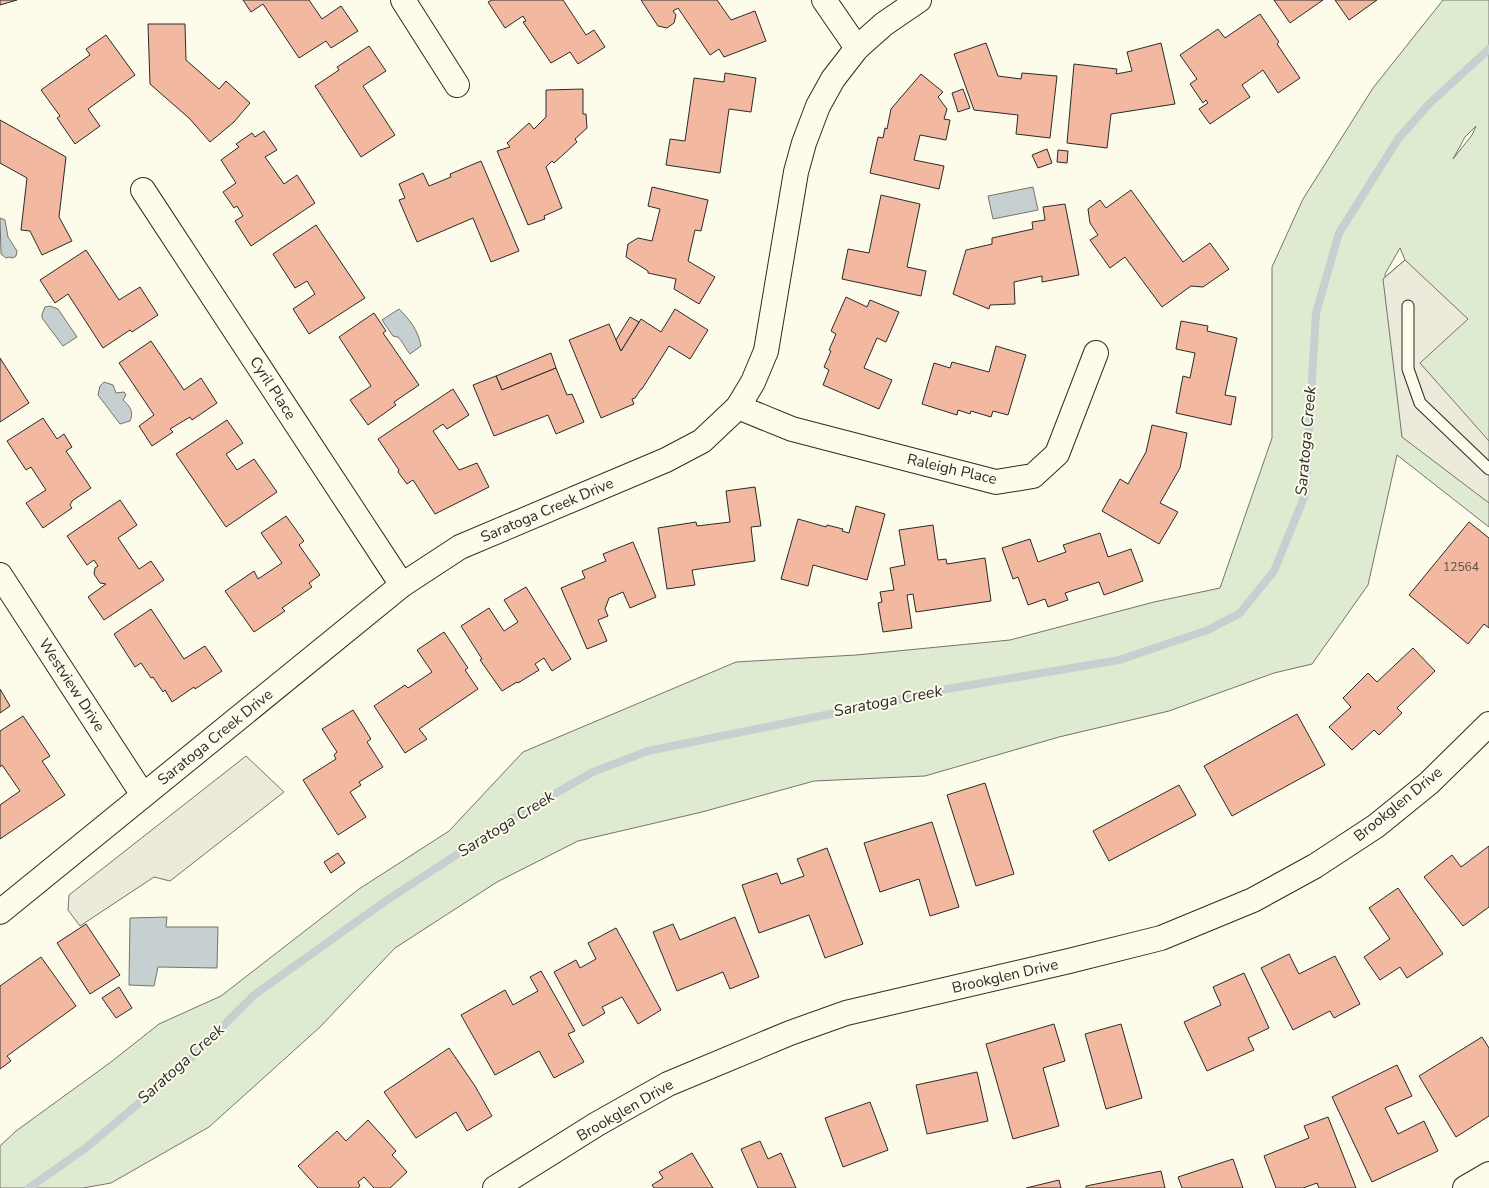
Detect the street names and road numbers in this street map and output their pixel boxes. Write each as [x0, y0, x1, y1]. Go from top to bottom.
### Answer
street label: Cyril Place [245, 353, 301, 423]
street label: Raleigh Place [905, 449, 999, 489]
street label: Saratoga Creek Drive [477, 473, 617, 547]
street label: Westview Drive [34, 635, 110, 735]
street label: Saratoga Creek Drive [153, 684, 277, 790]
street label: Brookglen Drive [1350, 762, 1446, 846]
street label: Brookglen Drive [950, 954, 1060, 998]
street label: Brookglen Drive [573, 1074, 677, 1146]

